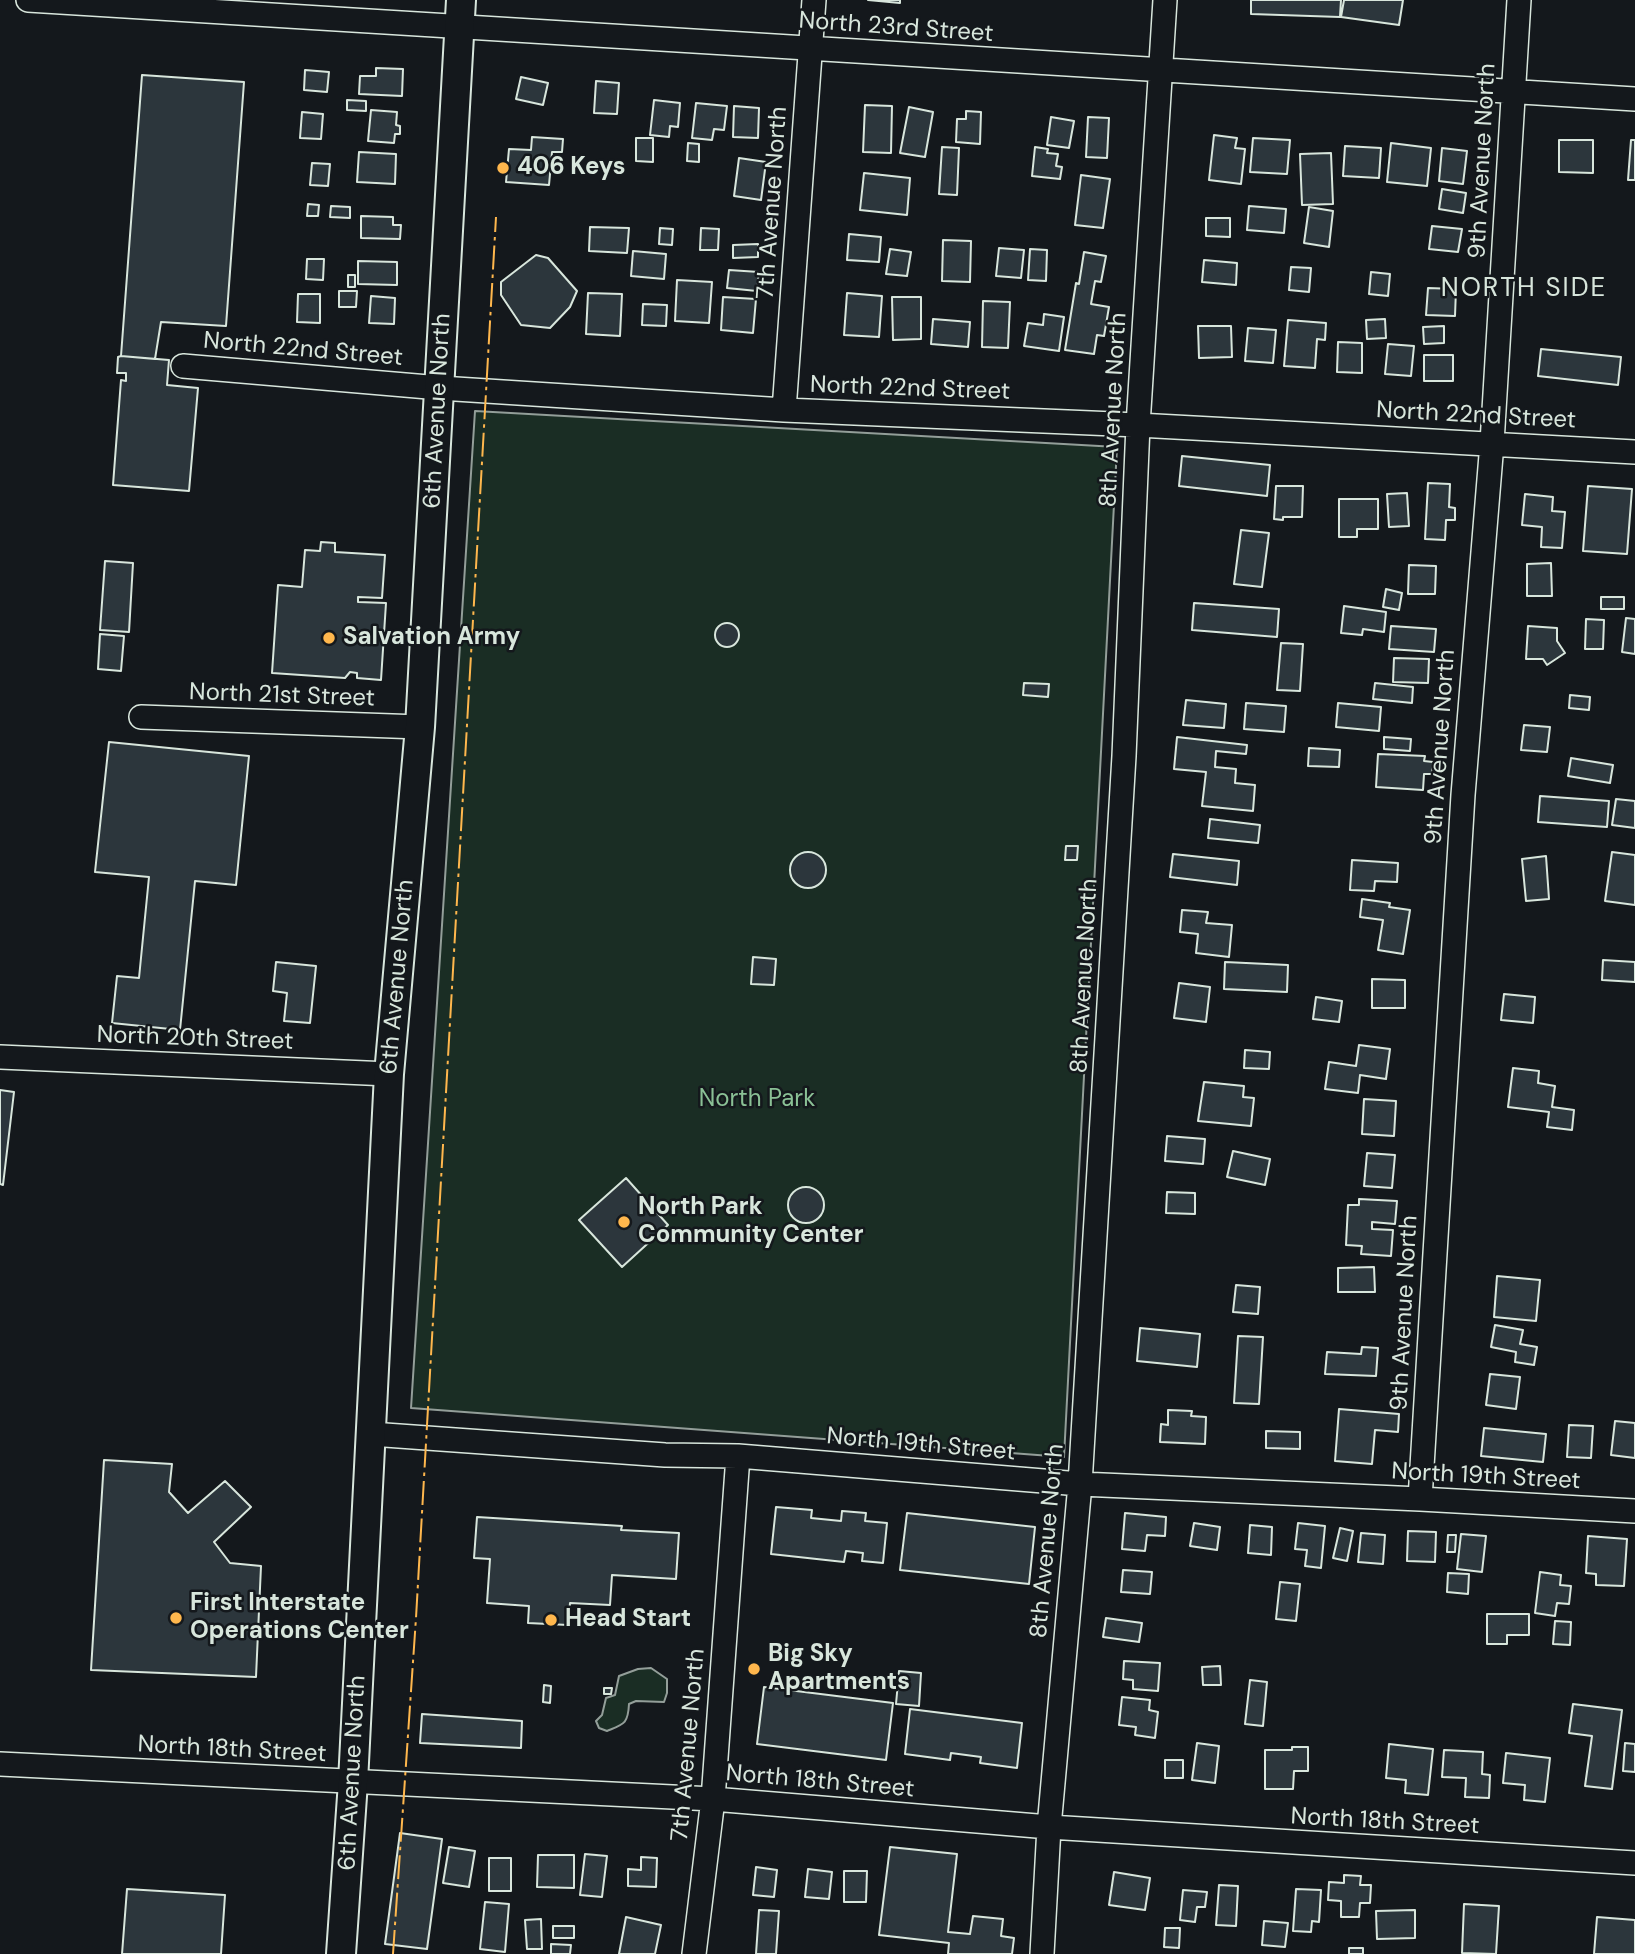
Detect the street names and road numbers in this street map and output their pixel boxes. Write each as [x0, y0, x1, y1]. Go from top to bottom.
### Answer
street label: North 23rd Street [798, 7, 994, 49]
street label: 9th Avenue North [1464, 63, 1502, 259]
street label: 7th Avenue North [752, 106, 794, 300]
street label: 8th Avenue North [1095, 312, 1133, 508]
street label: 6th Avenue North [419, 313, 457, 509]
street label: North 22nd Street [202, 327, 404, 373]
street label: North 22nd Street [809, 371, 1011, 407]
street label: North 22nd Street [1375, 396, 1577, 436]
street label: 9th Avenue North [1420, 648, 1462, 846]
street label: North 21st Street [189, 678, 375, 714]
street label: 6th Avenue North [375, 878, 421, 1076]
street label: 8th Avenue North [1066, 878, 1104, 1074]
street label: North 20th Street [96, 1021, 294, 1057]
street label: 9th Avenue North [1386, 1215, 1424, 1411]
street label: North 19th Street [825, 1422, 1017, 1468]
street label: 8th Avenue North [1025, 1443, 1071, 1639]
street label: North 19th Street [1391, 1458, 1581, 1496]
street label: 7th Avenue North [666, 1647, 712, 1843]
street label: 6th Avenue North [334, 1675, 372, 1871]
street label: North 18th Street [137, 1731, 327, 1769]
street label: North 18th Street [725, 1759, 915, 1805]
street label: North 18th Street [1290, 1803, 1480, 1841]

